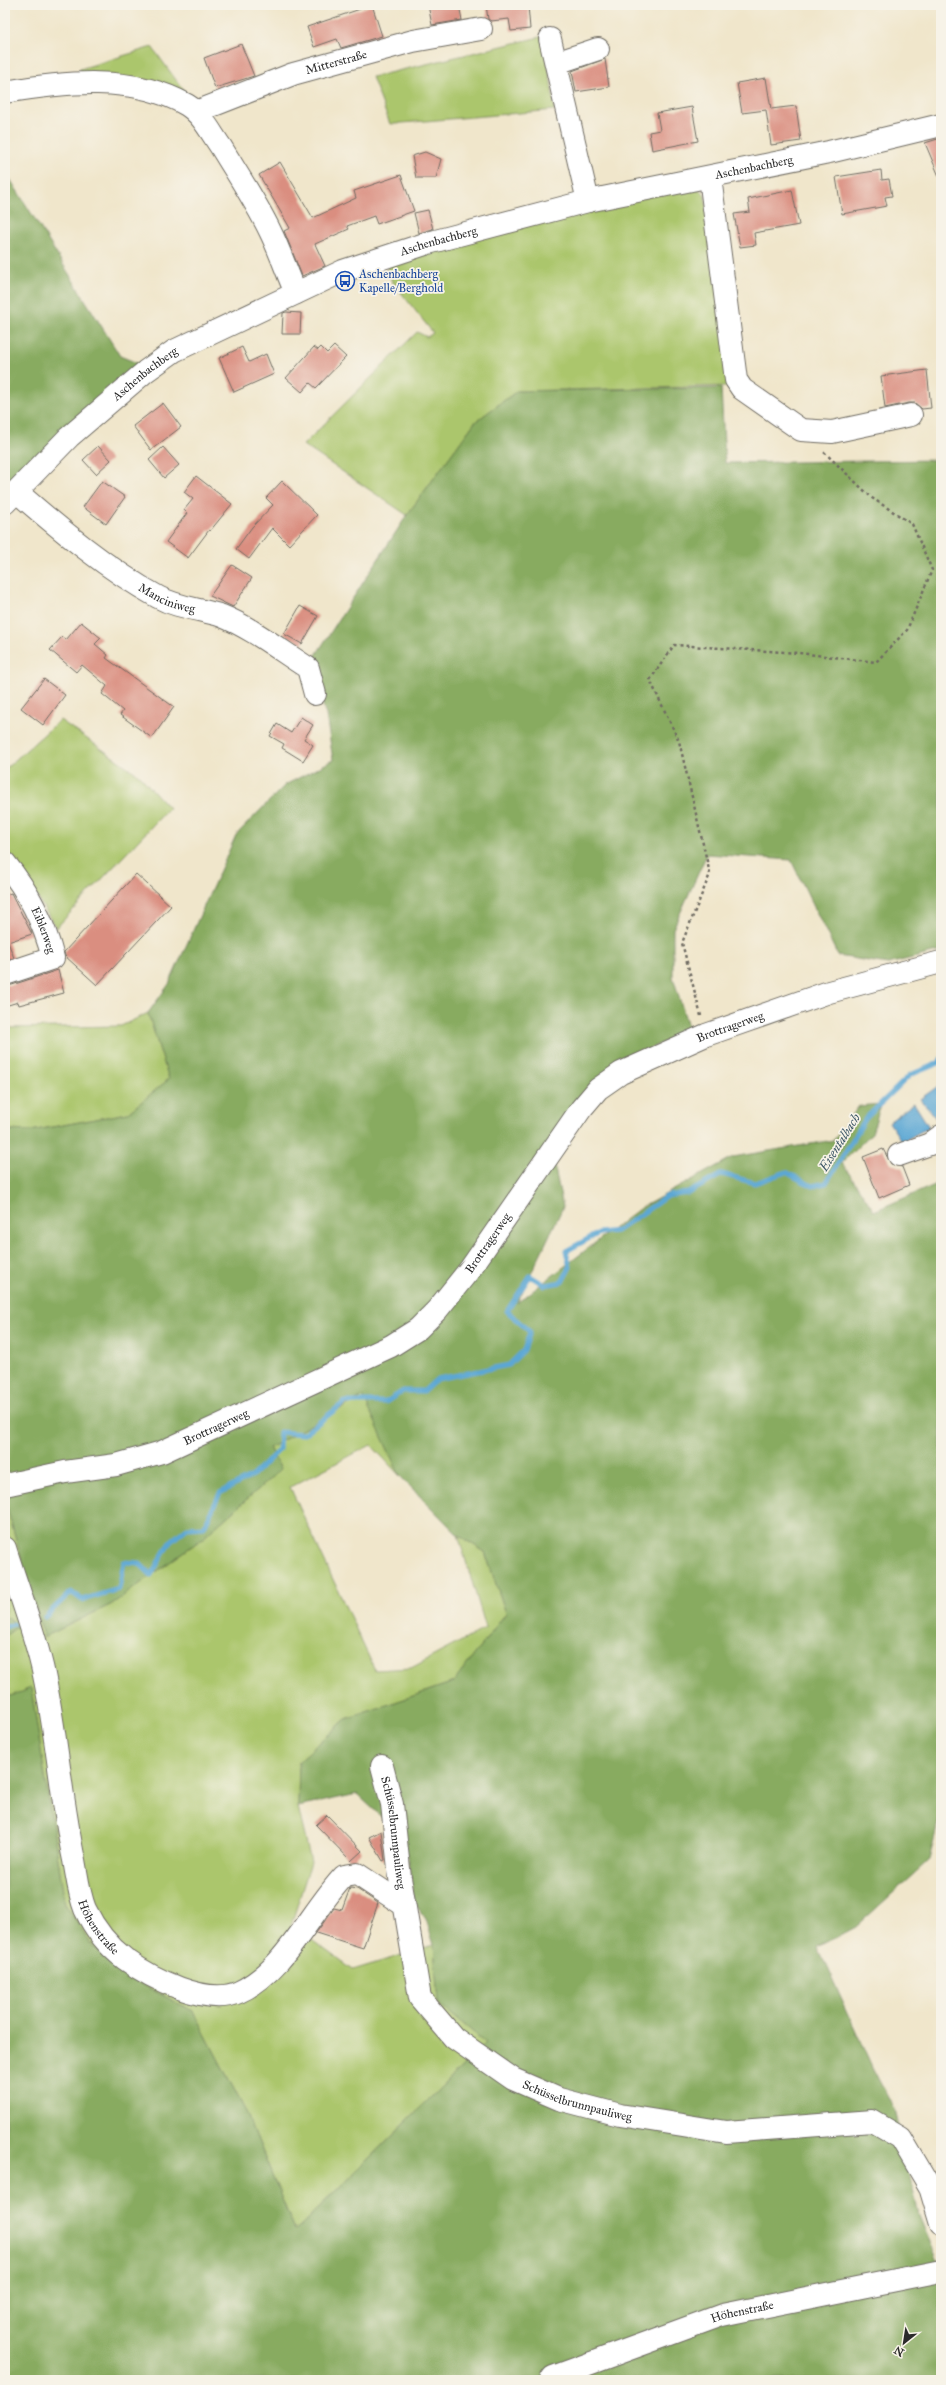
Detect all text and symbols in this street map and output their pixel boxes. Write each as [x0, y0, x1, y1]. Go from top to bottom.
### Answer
street label: Mitterstraße [304, 47, 368, 77]
street label: Aschenbachberg [713, 152, 795, 182]
street label: Aschenbachberg [397, 223, 479, 259]
place label: Aschenbachberg Kapelle/Berghold [358, 267, 443, 296]
bus stop icon: Aschenbachberg Kapelle/Berghold [334, 270, 356, 292]
street label: Aschenbachberg [109, 343, 180, 404]
street label: Manciniweg [136, 580, 197, 617]
street label: Eiblerweg [28, 905, 59, 956]
street label: Brottragerweg [694, 1008, 766, 1045]
water label: Eisentalbach [815, 1110, 864, 1175]
street label: Brottragerweg [462, 1210, 515, 1276]
street label: Brottragerweg [181, 1406, 251, 1448]
street label: Schüsselbrunnpauliweg [378, 1775, 409, 1891]
street label: Höhenstraße [75, 1898, 122, 1958]
street label: Schüsselbrunnpauliweg [521, 2077, 633, 2125]
street label: Höhenstraße [709, 2298, 775, 2326]
north arrow [884, 2323, 924, 2363]
text: N [891, 2343, 907, 2359]

